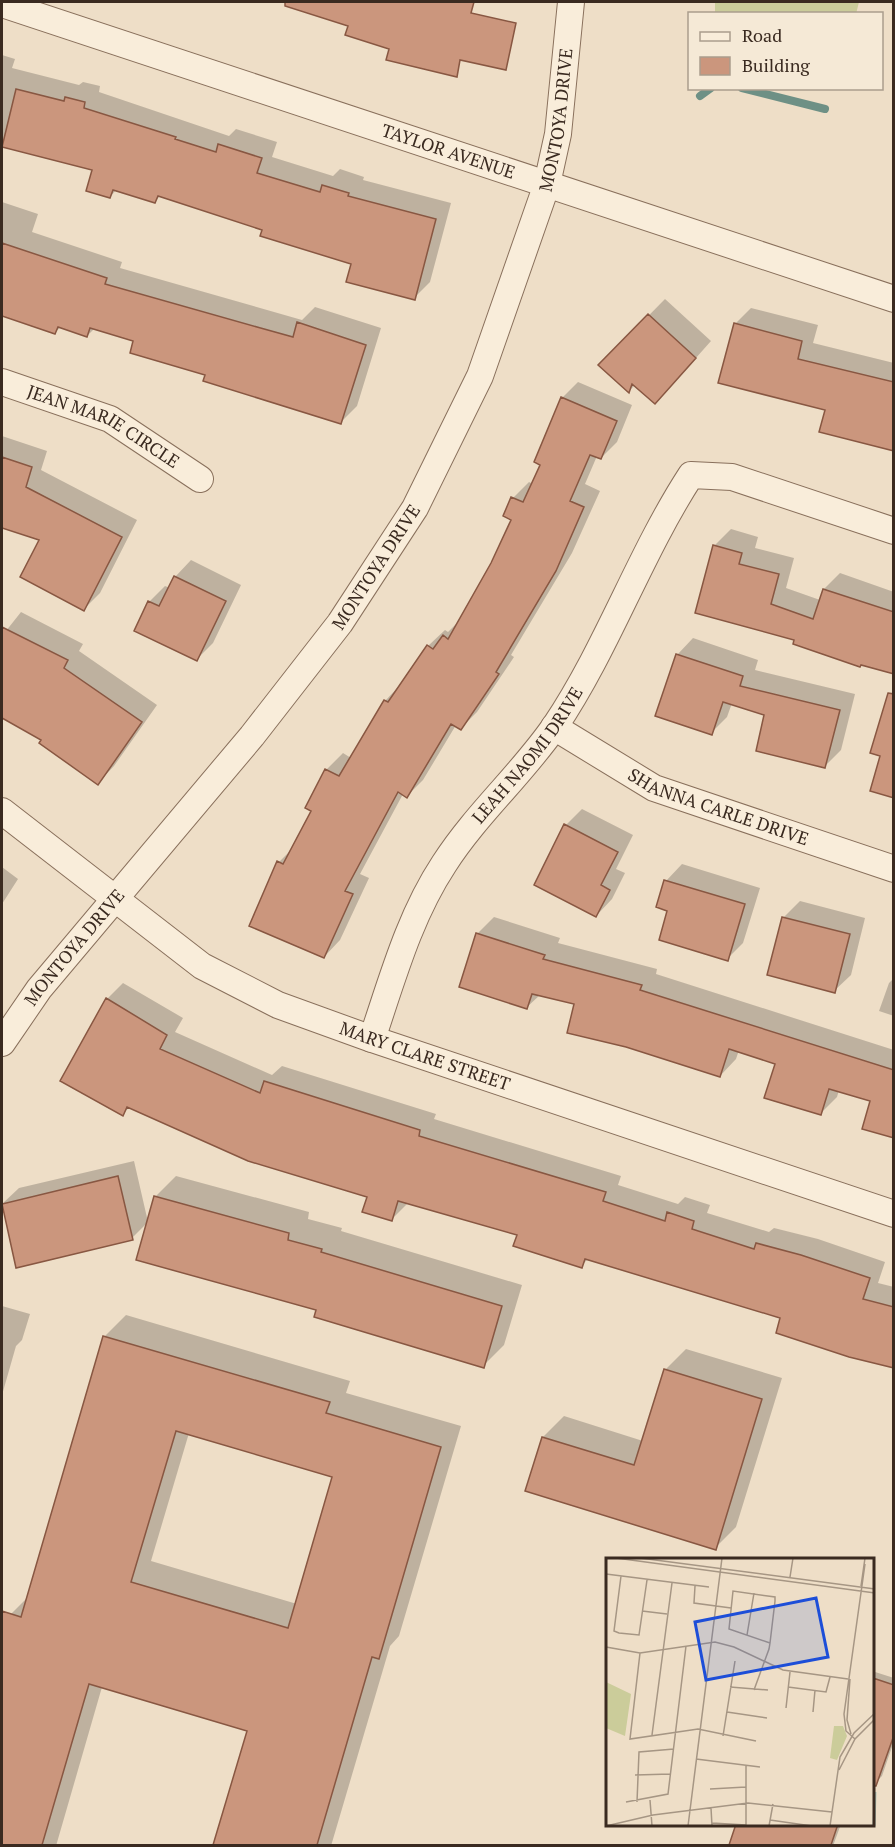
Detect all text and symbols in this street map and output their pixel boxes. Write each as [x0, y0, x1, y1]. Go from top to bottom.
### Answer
legend [688, 12, 883, 90]
text: Road [742, 23, 782, 47]
street label: MONTOYA DRIVE [533, 47, 577, 194]
text: Building [742, 53, 810, 77]
street label: TAYLOR AVENUE [379, 117, 518, 184]
street label: JEAN MARIE CIRCLE [24, 378, 184, 473]
street label: MONTOYA DRIVE [326, 499, 425, 634]
street label: LEAH NAOMI DRIVE [466, 682, 588, 828]
street label: SHANNA CARLE DRIVE [624, 762, 812, 850]
street label: MONTOYA DRIVE [18, 883, 129, 1010]
street label: MARY CLARE STREET [336, 1015, 514, 1096]
inset map [606, 1558, 874, 1826]

